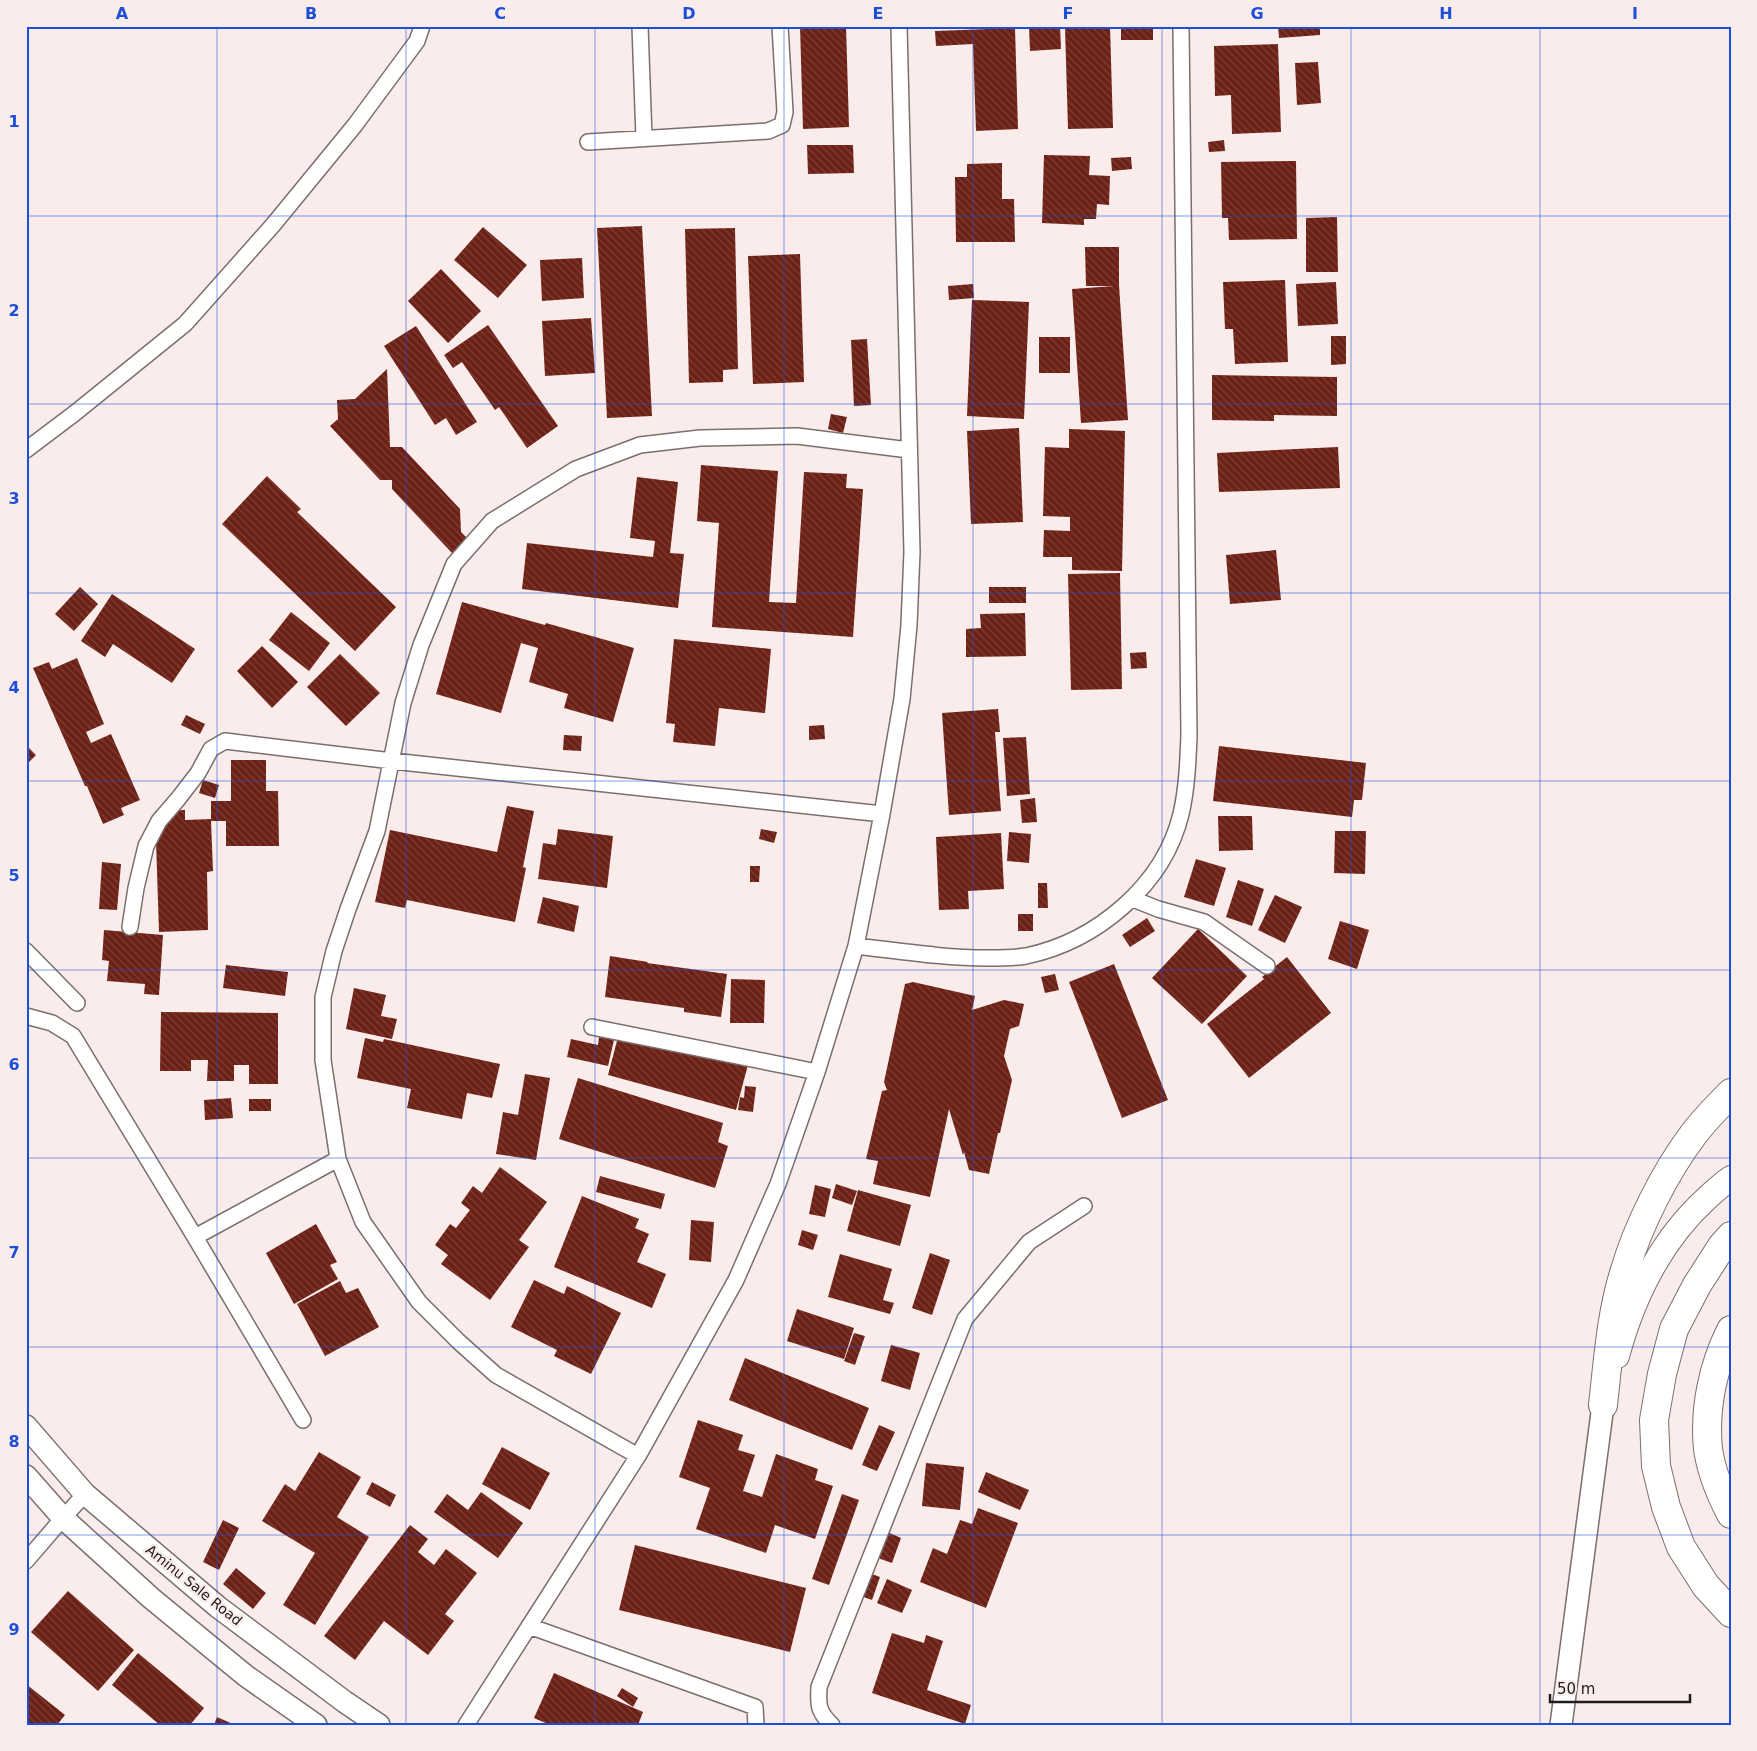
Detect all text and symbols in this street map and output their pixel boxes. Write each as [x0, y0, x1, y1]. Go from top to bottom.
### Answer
text: A [116, 4, 129, 23]
text: B [305, 4, 317, 23]
text: C [494, 4, 506, 23]
text: D [682, 4, 696, 23]
text: E [873, 4, 883, 23]
text: F [1063, 4, 1073, 23]
text: G [1250, 4, 1264, 23]
text: H [1439, 4, 1453, 23]
text: I [1632, 4, 1638, 23]
text: 1 [8, 112, 20, 131]
text: 2 [8, 301, 20, 320]
text: 3 [8, 489, 20, 508]
text: 4 [8, 678, 20, 697]
text: 5 [8, 866, 20, 885]
text: 6 [8, 1055, 20, 1074]
text: 7 [8, 1243, 20, 1262]
text: 8 [8, 1432, 20, 1451]
street label: Aminu Sale Road [143, 1541, 245, 1629]
text: 9 [8, 1620, 20, 1639]
scale bar [1550, 1671, 1690, 1703]
text: 50 m [1557, 1680, 1595, 1698]

